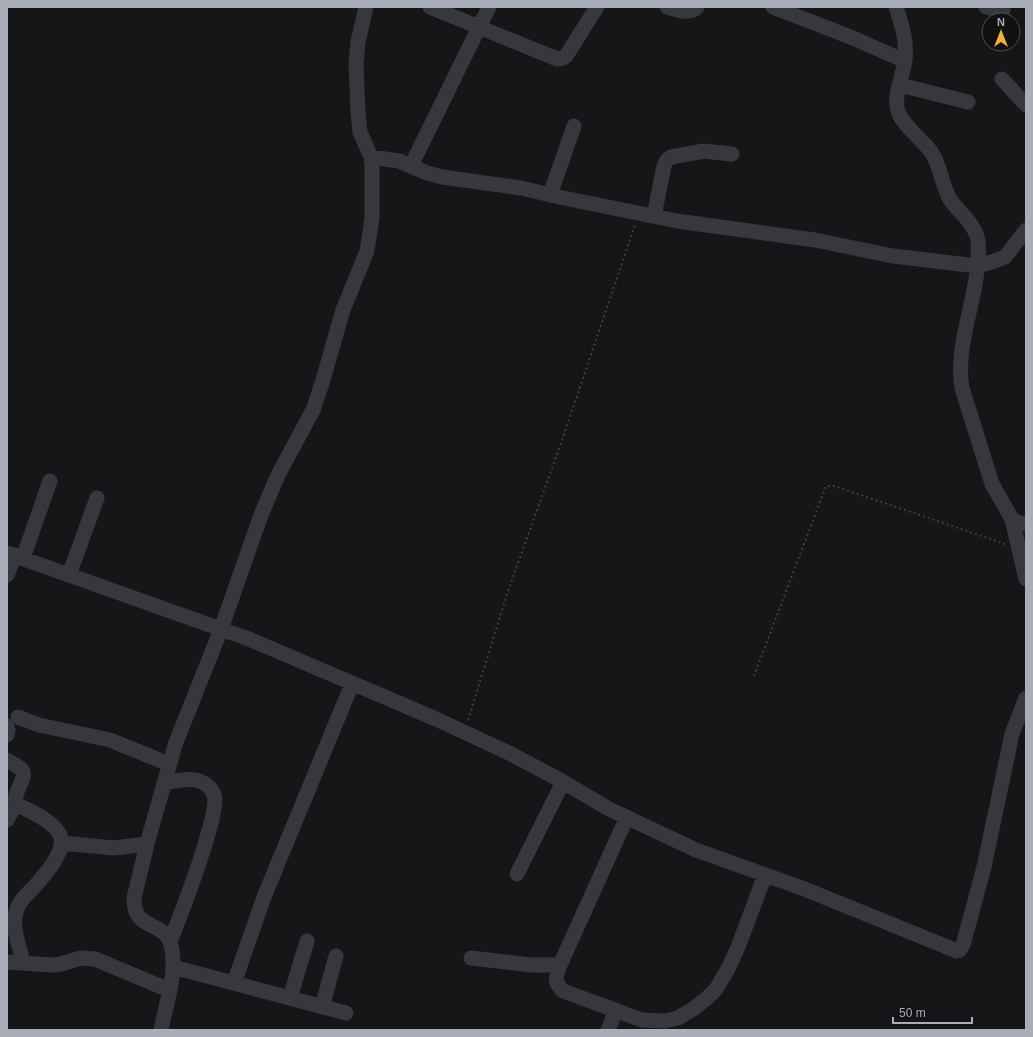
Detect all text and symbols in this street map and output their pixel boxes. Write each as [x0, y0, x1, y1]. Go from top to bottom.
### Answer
north arrow [981, 12, 1021, 52]
text: N [997, 16, 1005, 28]
scale bar [893, 999, 972, 1025]
text: 50 m [899, 1006, 926, 1020]

